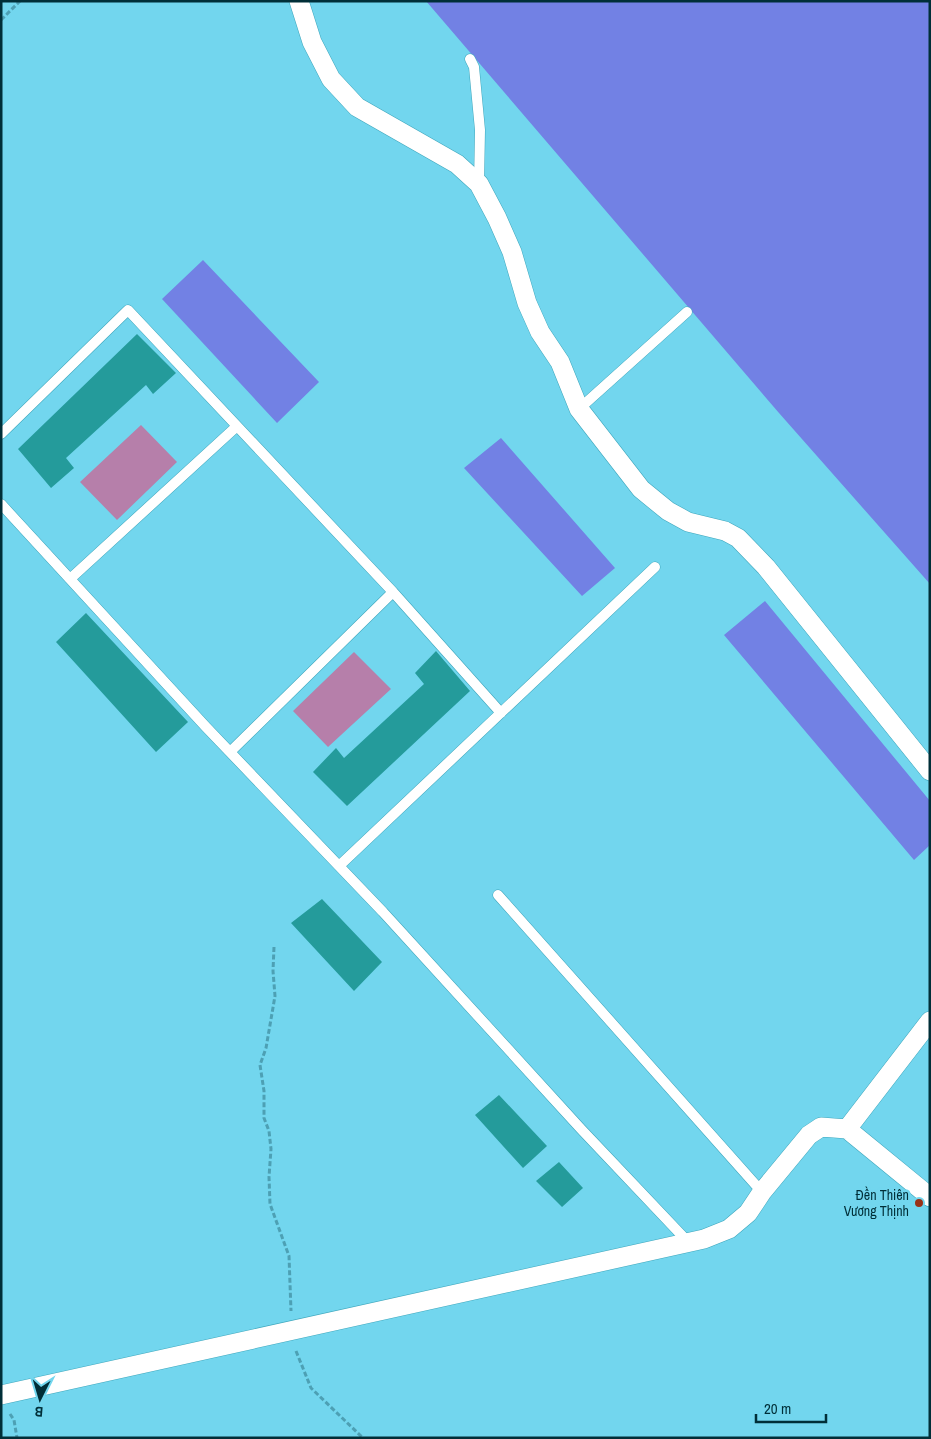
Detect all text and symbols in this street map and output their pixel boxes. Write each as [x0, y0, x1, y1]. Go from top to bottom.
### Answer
place label: Đền Thiên Vương Thịnh [844, 1186, 909, 1220]
marker: Đền Thiên Vương Thịnh [913, 1197, 925, 1209]
north arrow [15, 1374, 65, 1424]
scale bar [756, 1392, 826, 1424]
text: 20 m [764, 1398, 791, 1419]
text: B [34, 1403, 44, 1421]

